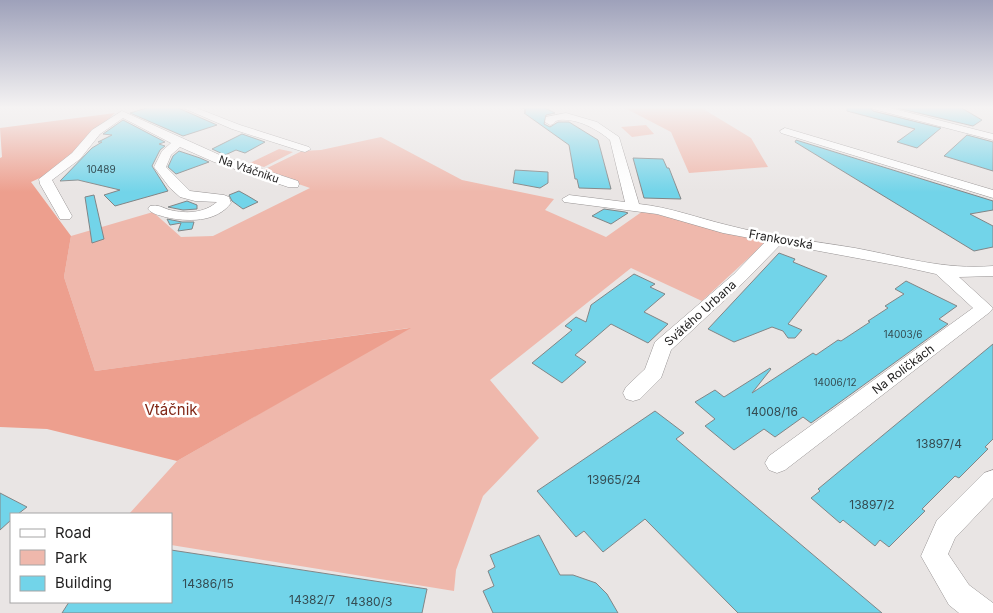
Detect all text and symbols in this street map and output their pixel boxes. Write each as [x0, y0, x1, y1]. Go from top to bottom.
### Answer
street label: Na Vtáčniku [217, 152, 281, 186]
house number: 10489 [86, 163, 116, 175]
street label: Frankovská [748, 226, 814, 252]
street label: Svätého Urbana [661, 277, 739, 349]
house number: 14003/6 [883, 328, 923, 340]
street label: Na Roličkách [869, 341, 937, 397]
house number: 14006/12 [813, 376, 857, 388]
park label: Vtáčnik [144, 400, 198, 419]
house number: 14008/16 [746, 404, 798, 419]
house number: 13897/4 [916, 436, 962, 451]
house number: 13965/24 [587, 472, 641, 487]
house number: 13897/2 [849, 497, 895, 512]
legend [10, 513, 172, 603]
text: Road [55, 523, 91, 542]
text: Park [55, 548, 88, 567]
text: Building [55, 573, 112, 592]
house number: 14386/15 [182, 576, 234, 591]
house number: 14382/7 [289, 592, 335, 607]
house number: 14380/3 [346, 594, 392, 609]

